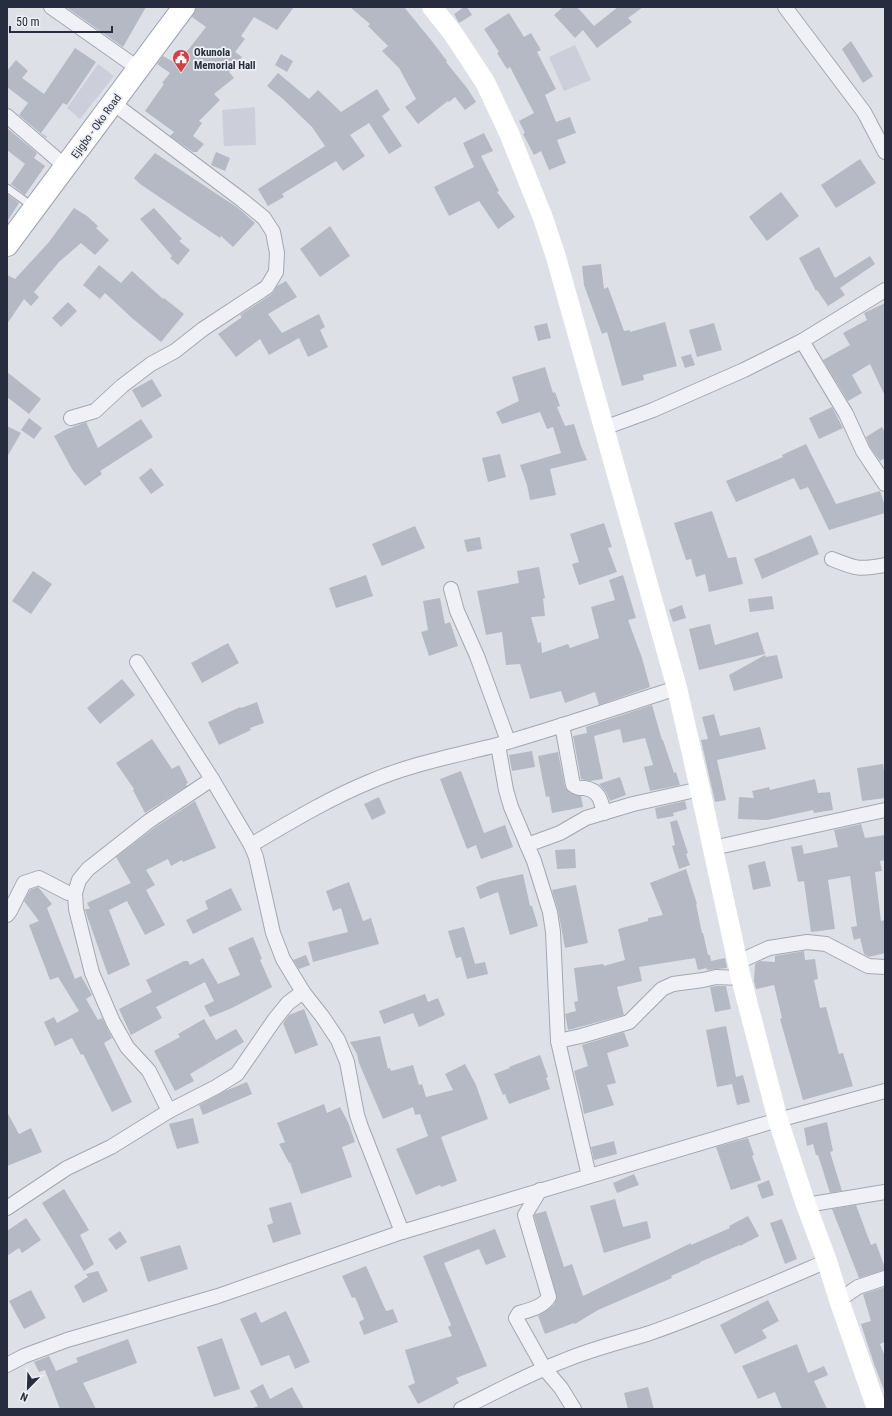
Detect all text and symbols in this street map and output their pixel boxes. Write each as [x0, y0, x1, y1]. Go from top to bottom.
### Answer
scale bar [10, 8, 112, 34]
text: 50 m [16, 15, 40, 29]
place label: Okunola Memorial Hall [194, 46, 256, 72]
public building icon: Okunola Memorial Hall [171, 48, 191, 73]
street label: Ejigbo - Oko Road [69, 92, 124, 161]
north arrow [8, 1368, 48, 1408]
text: N [18, 1389, 30, 1404]

